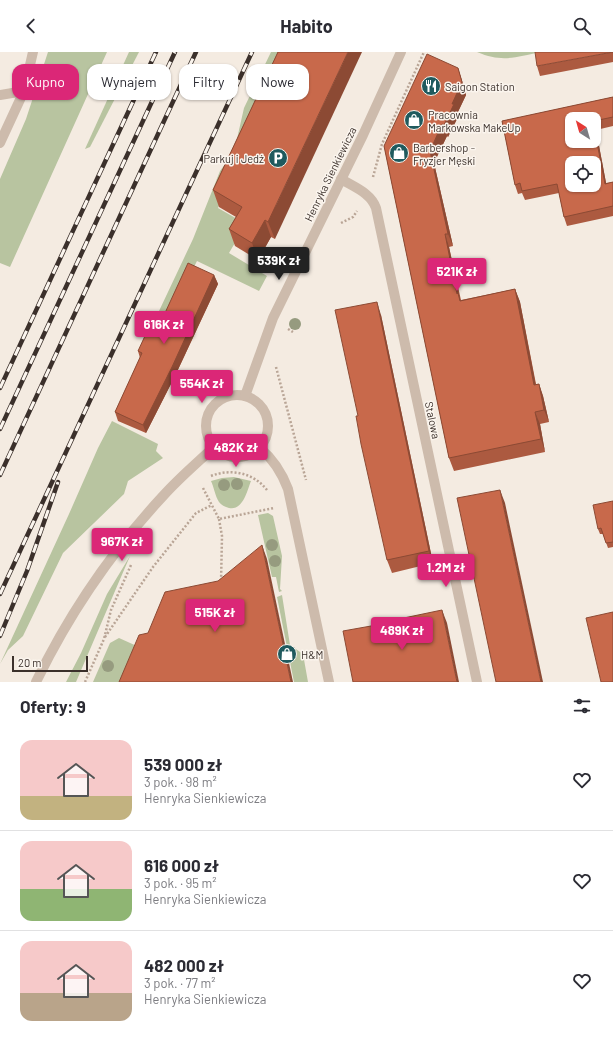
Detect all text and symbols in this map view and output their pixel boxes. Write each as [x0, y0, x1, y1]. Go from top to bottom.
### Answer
icon: back [20, 15, 42, 37]
text: Habito [280, 15, 333, 37]
icon: search [571, 15, 593, 37]
chip: Kupno [12, 64, 79, 100]
chip: Wynajem [87, 64, 171, 100]
chip: Filtry [179, 64, 238, 100]
chip: Nowe [246, 64, 309, 100]
restaurant icon: Saigon Station [420, 75, 442, 97]
place label: Saigon Station [445, 80, 515, 93]
place label: Pracownia Markowska MakeUp [428, 108, 521, 134]
shop icon: Pracownia Markowska MakeUp [403, 109, 425, 131]
north arrow [565, 112, 601, 148]
map controls [565, 112, 601, 192]
street label: Henryka Sienkiewicza [301, 125, 359, 223]
place label: Barbershop - Fryzjer Męski [413, 141, 476, 167]
shop icon: Barbershop - Fryzjer Męski [388, 142, 410, 164]
parking icon: Parkuj i Jedź [267, 147, 289, 169]
place label: Parkuj i Jedź [203, 152, 264, 165]
button: locate [565, 156, 601, 192]
pin: 539K zł [242, 247, 316, 281]
text: 539K zł [257, 252, 301, 268]
pin: 521K zł [420, 258, 494, 292]
text: 521K zł [436, 263, 478, 279]
pin: 616K zł [127, 311, 201, 345]
text: 616K zł [144, 316, 184, 332]
pin: 554K zł [165, 370, 239, 404]
text: 554K zł [180, 375, 224, 391]
street label: Stalowa [423, 400, 443, 440]
pin: 482K zł [199, 434, 273, 468]
text: 482K zł [214, 439, 258, 455]
pin: 967K zł [85, 528, 159, 562]
text: 967K zł [101, 533, 143, 549]
pin: 1.2M zł [409, 554, 483, 588]
text: 1.2M zł [427, 559, 465, 575]
pin: 515K zł [178, 599, 252, 633]
text: 515K zł [195, 604, 235, 620]
pin: 489K zł [365, 617, 439, 651]
text: 489K zł [380, 622, 424, 638]
shop icon: H&M [276, 643, 298, 665]
place label: H&M [301, 648, 323, 661]
scale bar [12, 654, 88, 673]
text: 20 m [18, 656, 41, 669]
icon: filters [571, 695, 593, 717]
text: Oferty: 9 [20, 696, 86, 716]
text: 539 000 zł [144, 754, 222, 774]
icon: home [52, 756, 100, 804]
icon: heart [571, 769, 593, 791]
text: 3 pok. · 98 m² [144, 774, 217, 790]
text: Henryka Sienkiewicza [144, 790, 267, 806]
text: 616 000 zł [144, 855, 219, 875]
icon: home [52, 857, 100, 905]
icon: heart [571, 870, 593, 892]
text: 3 pok. · 95 m² [144, 875, 217, 891]
text: Henryka Sienkiewicza [144, 891, 267, 907]
text: 482 000 zł [144, 955, 224, 975]
icon: home [52, 957, 100, 1005]
icon: heart [571, 970, 593, 992]
text: 3 pok. · 77 m² [144, 975, 215, 991]
text: Henryka Sienkiewicza [144, 991, 267, 1007]

